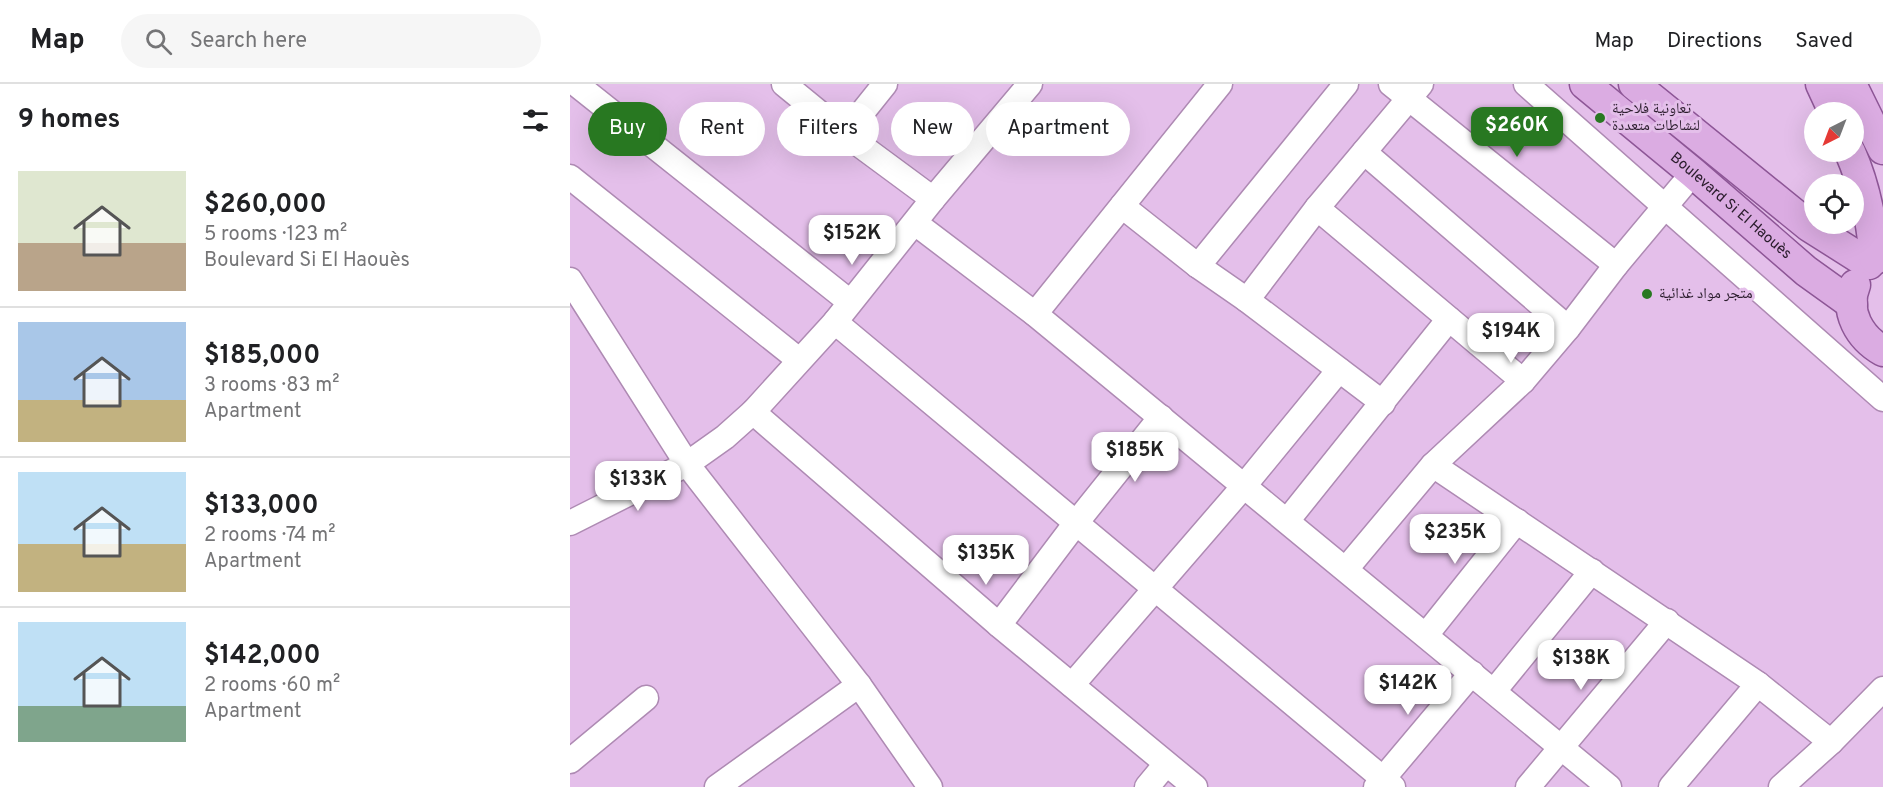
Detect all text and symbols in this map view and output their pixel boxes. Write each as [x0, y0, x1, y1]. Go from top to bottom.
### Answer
search box [121, 14, 541, 68]
text: Map [30, 23, 85, 59]
icon: search [142, 25, 175, 58]
text: Search here [190, 28, 307, 55]
text: Map [1594, 28, 1634, 55]
text: Directions [1667, 28, 1762, 55]
text: Saved [1795, 28, 1853, 55]
place label: تعاونية فلاحية لنشاطات متعددة [1612, 100, 1700, 136]
chip: Buy [588, 102, 667, 156]
chip: Rent [679, 102, 765, 156]
chip: Filters [777, 102, 879, 156]
chip: New [891, 102, 974, 156]
chip: Apartment [986, 102, 1130, 156]
north arrow [1804, 102, 1864, 162]
map controls [1804, 102, 1864, 234]
text: 9 homes [18, 104, 120, 137]
icon: filters [519, 104, 552, 137]
pin: $260K [1475, 107, 1559, 158]
marker: تعاونية فلاحية لنشاطات متعددة [1593, 111, 1607, 125]
text: $260K [1485, 113, 1549, 139]
street label: Boulevard Si El Haouès [1666, 148, 1795, 264]
button: locate [1804, 174, 1864, 234]
text: $260,000 [204, 189, 327, 222]
icon: home [66, 195, 138, 267]
pin: $152K [810, 215, 894, 266]
text: $152K [823, 221, 881, 247]
text: 5 rooms · 123 m² [204, 222, 347, 248]
text: Boulevard Si El Haouès [204, 248, 410, 274]
place label: متجر مواد غذائية [1659, 285, 1753, 304]
marker: متجر مواد غذائية [1640, 287, 1654, 301]
pin: $194K [1469, 313, 1553, 364]
text: $194K [1481, 319, 1541, 345]
text: $185,000 [204, 340, 320, 373]
icon: home [66, 346, 138, 418]
text: 3 rooms · 83 m² [204, 373, 339, 399]
text: Apartment [204, 399, 302, 425]
pin: $185K [1093, 432, 1177, 483]
text: $185K [1105, 438, 1165, 464]
pin: $133K [596, 461, 680, 512]
text: $133K [609, 467, 667, 493]
text: $133,000 [204, 490, 319, 523]
icon: home [66, 496, 138, 568]
pin: $235K [1413, 514, 1497, 565]
text: $235K [1424, 520, 1486, 546]
text: 2 rooms · 74 m² [204, 523, 335, 549]
pin: $135K [944, 535, 1028, 586]
text: $135K [957, 541, 1015, 567]
text: Apartment [204, 549, 302, 575]
text: $142,000 [204, 640, 321, 673]
pin: $138K [1539, 640, 1623, 691]
icon: home [66, 646, 138, 718]
text: $138K [1552, 646, 1610, 672]
pin: $142K [1366, 665, 1450, 716]
text: $142K [1378, 671, 1438, 697]
text: 2 rooms · 60 m² [204, 673, 340, 699]
text: Apartment [204, 699, 302, 725]

